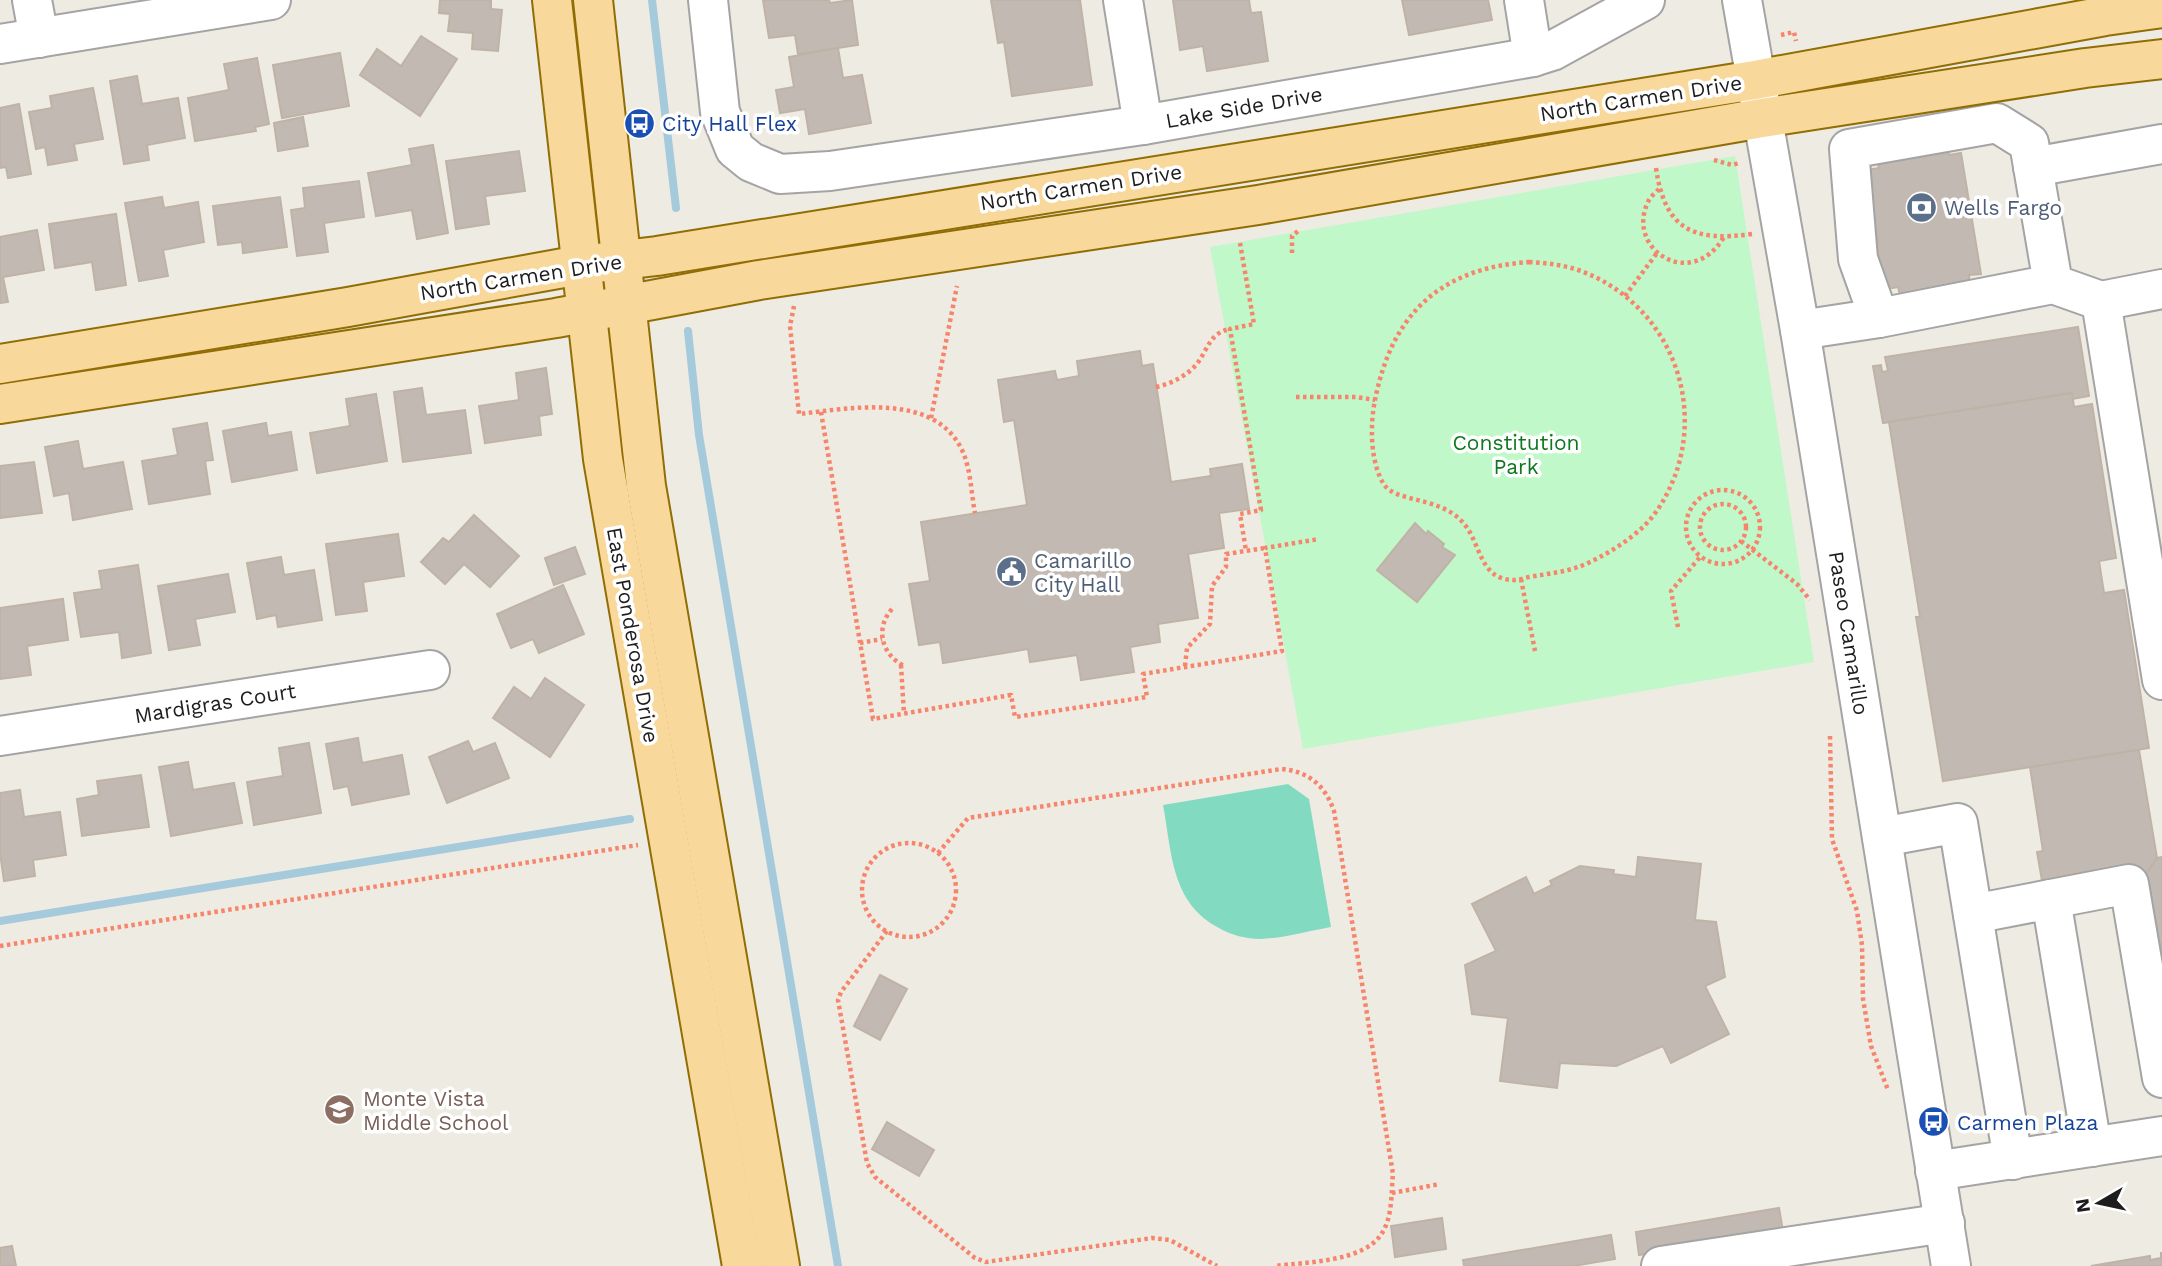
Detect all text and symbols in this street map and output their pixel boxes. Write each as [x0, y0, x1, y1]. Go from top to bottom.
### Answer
street label: North Carmen Drive [1538, 70, 1744, 126]
street label: Lake Side Drive [1164, 81, 1324, 133]
bus stop icon: City Hall Flex [622, 106, 656, 140]
place label: City Hall Flex [662, 111, 797, 136]
street label: North Carmen Drive [978, 159, 1184, 215]
bank icon: Wells Fargo [1904, 190, 1938, 224]
place label: Wells Fargo [1944, 195, 2062, 220]
street label: North Carmen Drive [418, 249, 624, 305]
park label: Constitution Park [1452, 430, 1580, 479]
street label: East Ponderosa Drive [602, 525, 664, 745]
place label: Camarillo City Hall [1034, 548, 1132, 597]
street label: Paseo Camarillo [1824, 549, 1874, 717]
public building icon: Camarillo City Hall [994, 555, 1028, 589]
street label: Mardigras Court [133, 678, 298, 728]
place label: Monte Vista Middle School [363, 1086, 509, 1135]
school or university icon: Monte Vista Middle School [323, 1093, 357, 1127]
bus stop icon: Carmen Plaza [1917, 1105, 1951, 1139]
place label: Carmen Plaza [1957, 1110, 2098, 1135]
north arrow [2064, 1168, 2134, 1238]
text: N [2070, 1197, 2095, 1214]

